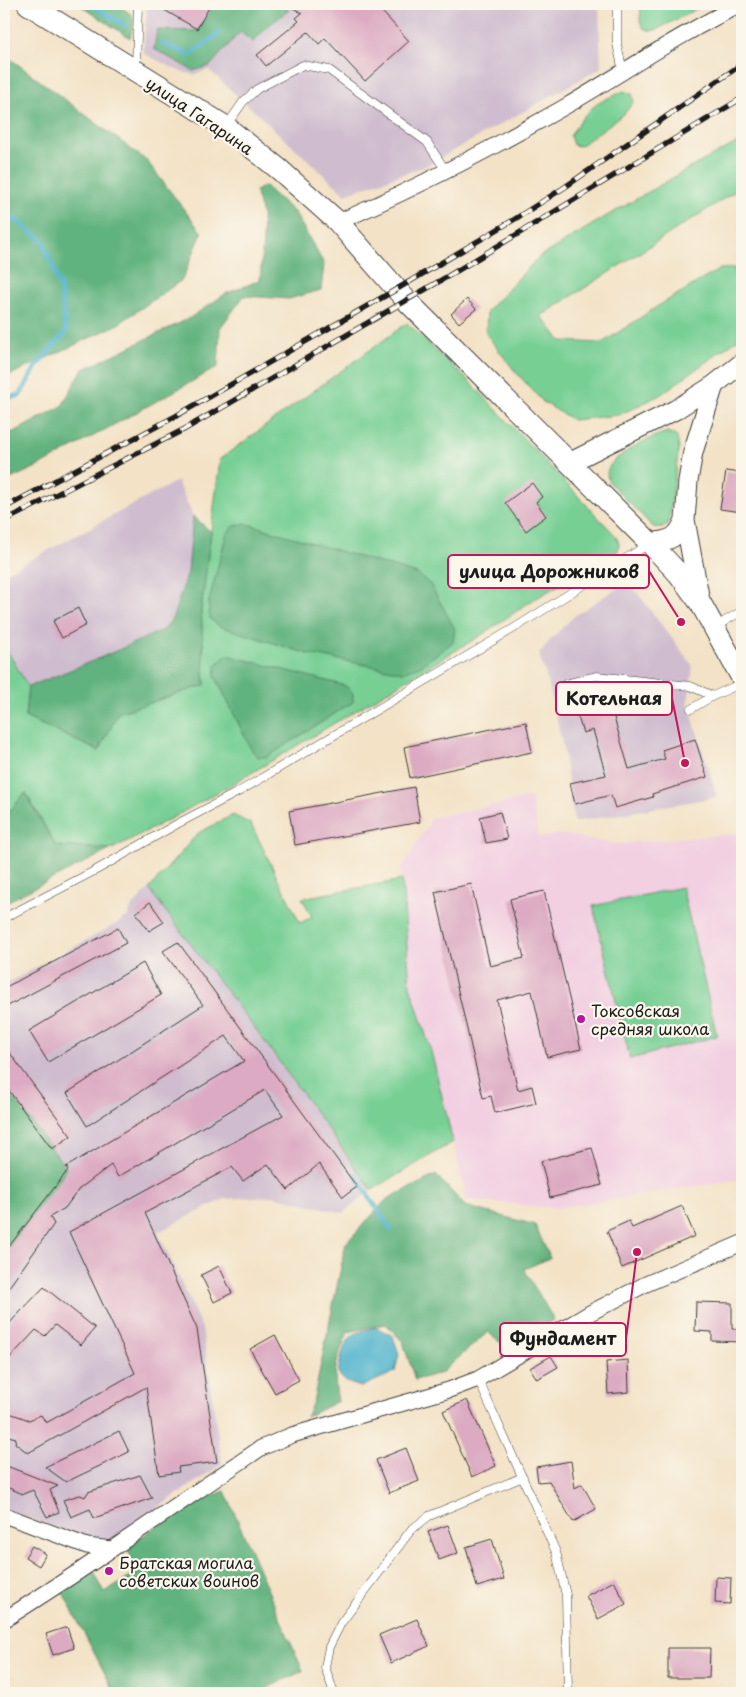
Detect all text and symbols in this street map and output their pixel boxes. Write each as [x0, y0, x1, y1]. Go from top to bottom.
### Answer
street label: улица Гагарина [142, 70, 258, 160]
callout: улица Дорожников [448, 555, 649, 588]
text: улица Дорожников [459, 557, 639, 584]
callout: Котельная [556, 682, 672, 715]
text: Котельная [566, 684, 662, 711]
place label: Токсовская средняя школа [591, 998, 709, 1040]
marker: Токсовская средняя школа [575, 1013, 587, 1025]
callout: Фундамент [500, 1323, 626, 1356]
text: Фундамент [510, 1324, 617, 1351]
place label: Братская могила советских воинов [119, 1550, 259, 1592]
marker: Братская могила советских воинов [103, 1565, 115, 1577]

